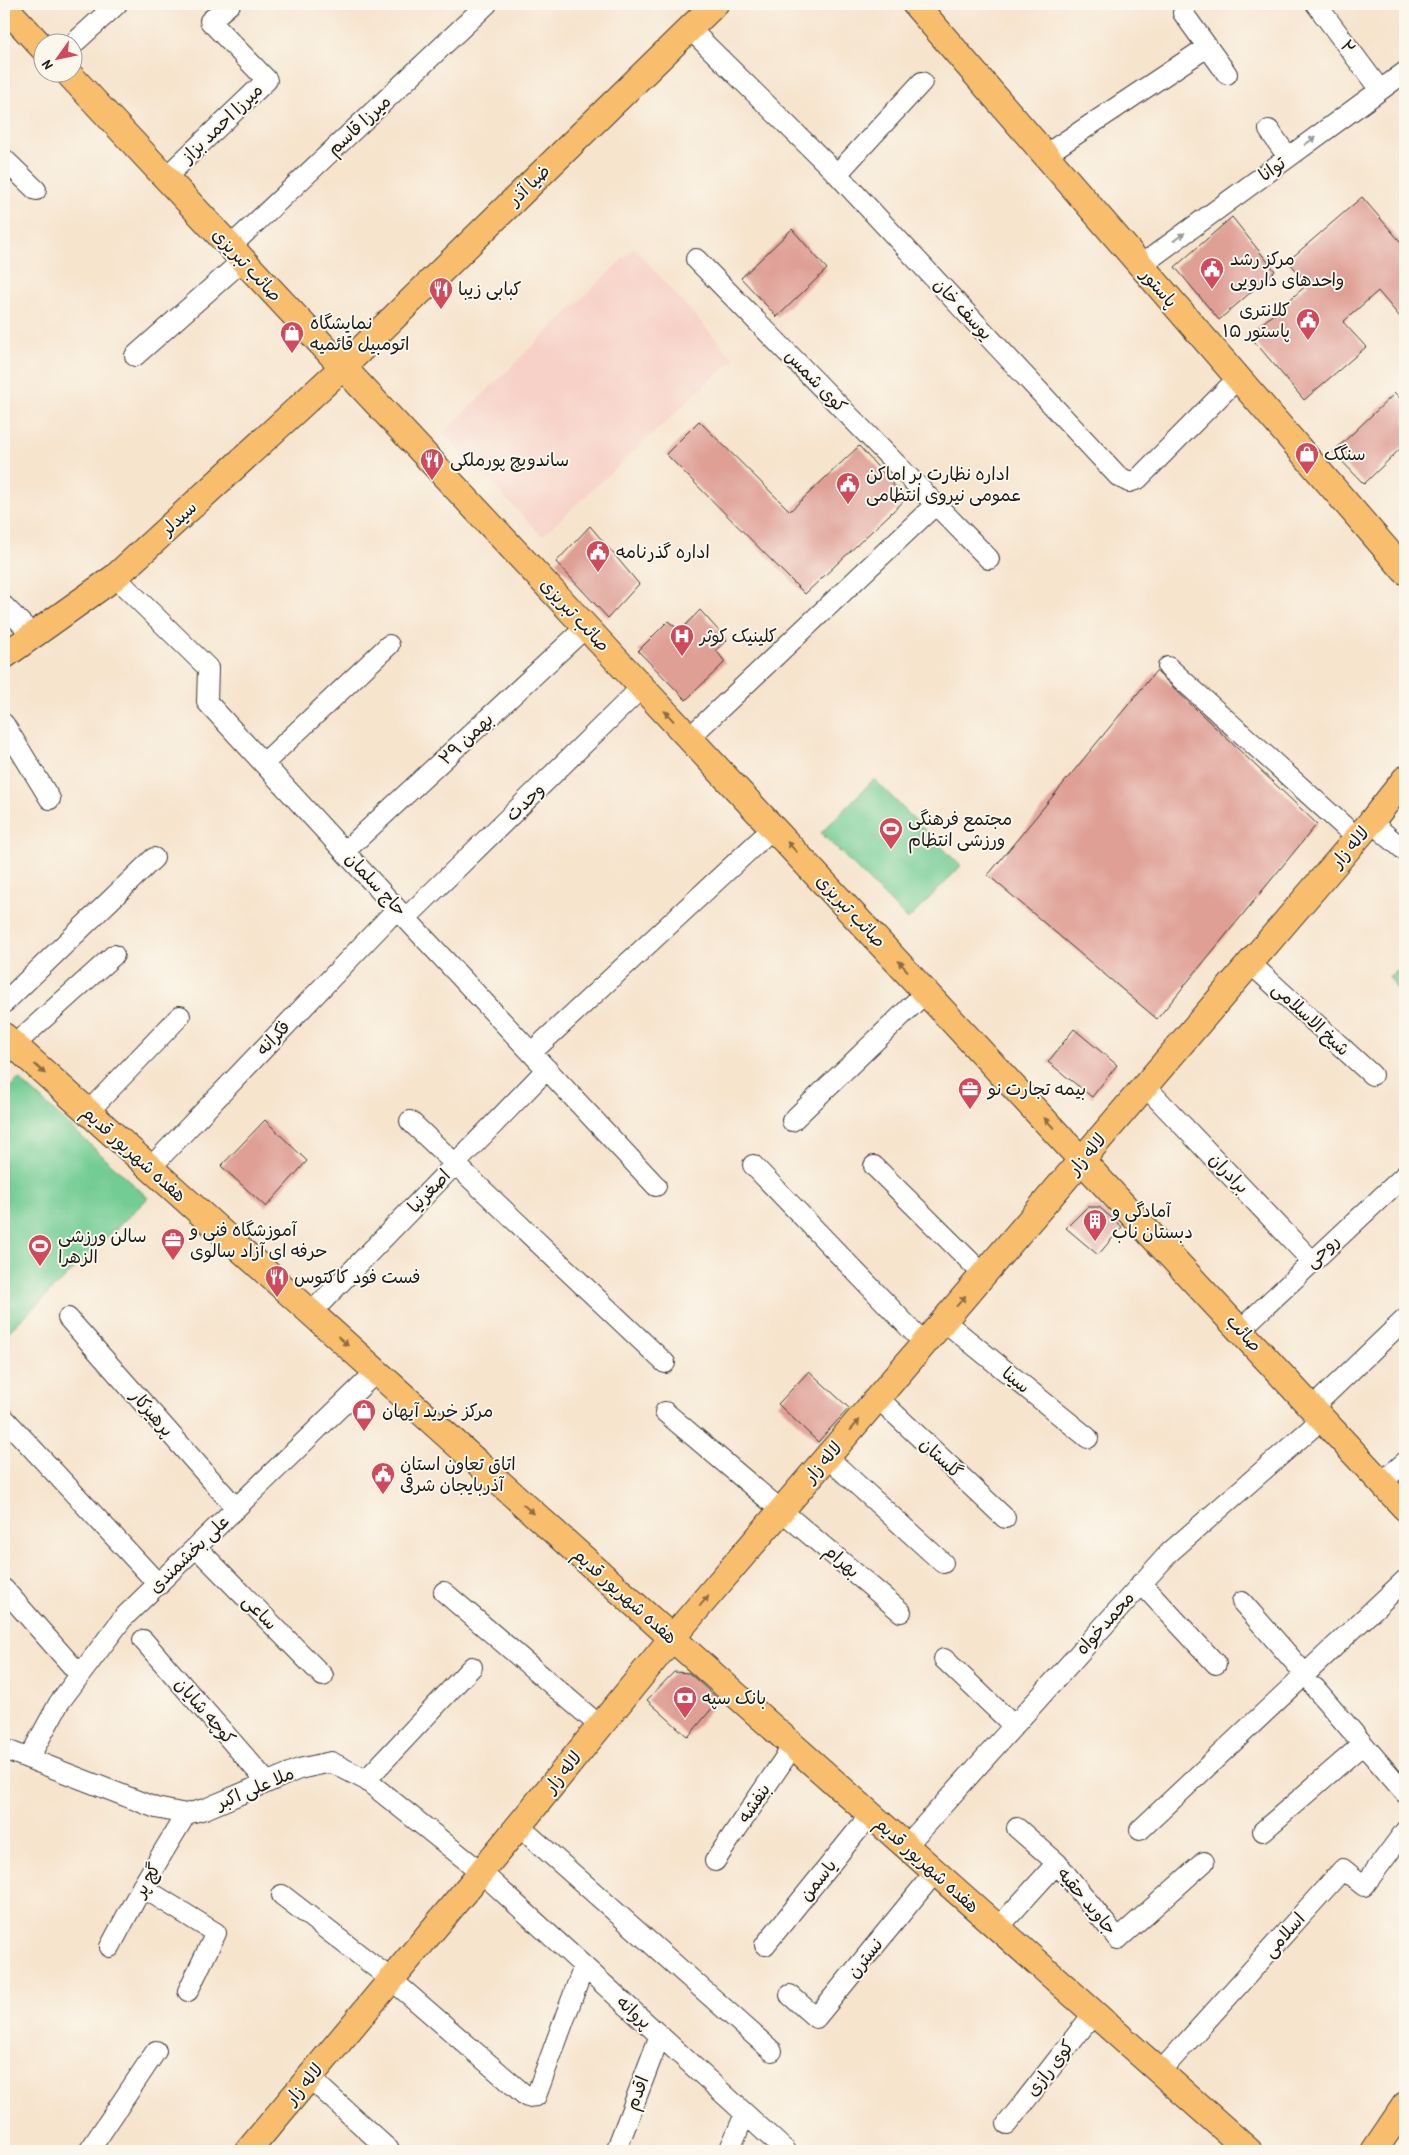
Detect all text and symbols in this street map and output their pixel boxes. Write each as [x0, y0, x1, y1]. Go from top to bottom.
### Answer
north arrow [32, 32, 82, 82]
street label: ۲ [1335, 34, 1362, 59]
text: N [36, 57, 57, 74]
street label: میرزا احمد بزاز [174, 77, 268, 169]
street label: میرزا قاسم [321, 89, 397, 162]
one-way arrow [1303, 136, 1317, 146]
street label: توانا [1253, 150, 1291, 187]
street label: ضیا آذر [501, 158, 555, 212]
street label: صائب تبریزی [207, 222, 288, 307]
one-way arrow [1172, 232, 1186, 242]
place label: مرکز رشد واحدهای دارویی [1230, 246, 1344, 292]
public building icon: مرکز رشد واحدهای دارویی [1199, 256, 1225, 290]
street label: پاستور [1134, 261, 1183, 313]
street label: یوسف خان [928, 272, 999, 345]
restaurant icon: کبابی زیبا [428, 276, 454, 310]
place label: کبابی زیبا [458, 276, 522, 301]
place label: کلانتری ۱۵ پاستور [1222, 297, 1290, 343]
public building icon: کلانتری ۱۵ پاستور [1295, 307, 1321, 341]
place label: نمایشگاه اتومبیل قائمیه [310, 310, 409, 356]
shop icon: نمایشگاه اتومبیل قائمیه [279, 320, 305, 354]
street label: کوی شمس [780, 343, 853, 418]
shop icon: سنگک [1294, 441, 1320, 475]
place label: سنگک [1324, 441, 1366, 466]
restaurant icon: ساندویچ پورملکی [419, 447, 445, 481]
place label: ساندویچ پورملکی [450, 447, 569, 472]
place label: اداره نظارت بر اماکن عمومی نیروی انتظامی [866, 461, 1022, 507]
public building icon: اداره نظارت بر اماکن عمومی نیروی انتظامی [835, 471, 861, 505]
street label: سیدلر [154, 495, 202, 542]
public building icon: اداره گذرنامه [585, 539, 611, 573]
place label: اداره گذرنامه [616, 539, 710, 564]
street label: صائب تبریزی [535, 572, 616, 657]
hospital icon: کلینیک کوثر [669, 623, 695, 657]
place label: کلینیک کوثر [698, 623, 777, 648]
street label: ۲۹ بهمن [433, 707, 498, 770]
one-way arrow [663, 710, 675, 722]
street label: وحدت [500, 777, 550, 826]
place label: مجتمع فرهنگی ورزشی انتظام [908, 806, 1012, 854]
sports icon: مجتمع فرهنگی ورزشی انتظام [878, 816, 904, 850]
street label: لاله زار [1323, 821, 1375, 874]
one-way arrow [786, 842, 798, 854]
street label: حاج سلمان [340, 846, 413, 921]
street label: صائب تبریزی [811, 868, 892, 953]
one-way arrow [897, 961, 909, 973]
street label: شیخ الاسلامی [1267, 976, 1356, 1061]
street label: فکرانه [250, 1014, 296, 1061]
one-way arrow [33, 1063, 45, 1075]
office icon: بیمه تجارت نو [957, 1076, 983, 1110]
place label: بیمه تجارت نو [986, 1076, 1086, 1101]
street label: هفده شهریور قدیم [75, 1100, 192, 1209]
one-way arrow [1043, 1118, 1055, 1130]
street label: لاله زار [1060, 1127, 1111, 1181]
street label: برادران [1204, 1147, 1255, 1199]
street label: اصغرنیا [402, 1163, 456, 1218]
place label: آمادگی و دبستان ناب [1110, 1198, 1193, 1244]
building icon: آمادگی و دبستان ناب [1082, 1208, 1108, 1242]
place label: آموزشگاه فنی و حرفه ای آزاد سالوی [188, 1217, 328, 1263]
place label: سالن ورزشی الزهرا [58, 1223, 147, 1269]
office icon: آموزشگاه فنی و حرفه ای آزاد سالوی [160, 1227, 186, 1261]
street label: روحی [1299, 1228, 1345, 1273]
sports icon: سالن ورزشی الزهرا [27, 1233, 53, 1267]
restaurant icon: فست فود کاکتوس [264, 1264, 290, 1298]
place label: فست فود کاکتوس [294, 1264, 421, 1289]
one-way arrow [955, 1296, 967, 1308]
street label: صائب [1221, 1308, 1268, 1357]
one-way arrow [336, 1336, 349, 1347]
street label: سینا [997, 1361, 1036, 1399]
street label: پرهیزکار [124, 1383, 180, 1442]
shop icon: مرکز خرید آیهان [351, 1398, 377, 1432]
place label: مرکز خرید آیهان [382, 1398, 493, 1423]
one-way arrow [850, 1418, 861, 1431]
street label: گلستان [914, 1431, 968, 1484]
street label: لاله زار [796, 1436, 848, 1489]
place label: اتاق تعاون استان آذربایجان شرقی [400, 1451, 516, 1497]
public building icon: اتاق تعاون استان آذربایجان شرقی [370, 1461, 396, 1495]
one-way arrow [522, 1503, 534, 1515]
street label: علی بخشمندی [143, 1509, 235, 1599]
street label: بهرام [818, 1538, 866, 1585]
street label: هفده شهریور قدیم [566, 1542, 683, 1651]
street label: محمدخواه [1069, 1585, 1140, 1660]
street label: ساعی [237, 1588, 284, 1635]
one-way arrow [698, 1596, 710, 1608]
street label: کوچه شایان [169, 1672, 242, 1750]
bank icon: بانک سپه [672, 1685, 698, 1719]
place label: بانک سپه [702, 1685, 766, 1710]
street label: لاله زار [537, 1745, 587, 1800]
street label: ملا علی اکبر [210, 1760, 298, 1816]
street label: بنفشه [731, 1778, 776, 1827]
street label: هفده شهریور قدیم [868, 1811, 985, 1920]
street label: یاسمن [793, 1853, 842, 1906]
street label: گچ پر [126, 1858, 166, 1903]
street label: جاوید حقیه [1052, 1862, 1123, 1940]
street label: اسلامی [1257, 1907, 1310, 1963]
street label: نسترن [841, 1932, 888, 1983]
street label: پروانه [611, 1989, 658, 2034]
street label: کوی رازی [1020, 2034, 1080, 2101]
street label: لاله زار [277, 2057, 328, 2111]
street label: اقدم [619, 2072, 656, 2114]

